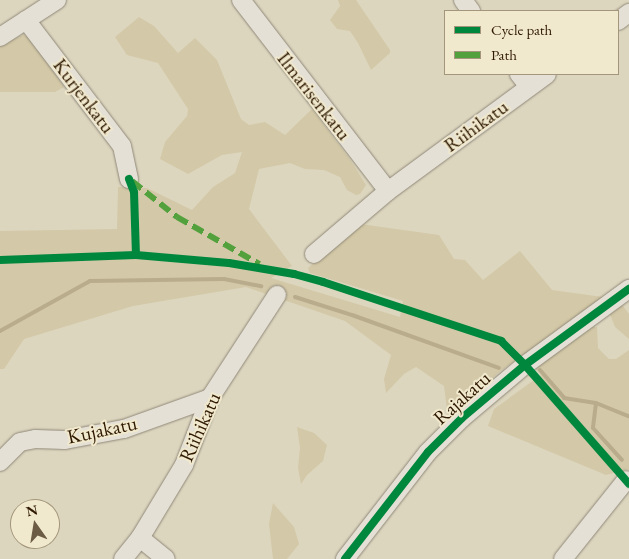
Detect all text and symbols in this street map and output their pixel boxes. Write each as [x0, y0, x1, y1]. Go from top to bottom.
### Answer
legend [444, 10, 619, 75]
text: Cycle path [491, 20, 552, 39]
text: Path [491, 45, 517, 64]
street label: Ilmarisenkatu [272, 47, 356, 145]
street label: Kurjenkatu [48, 54, 120, 138]
street label: Riihikatu [439, 95, 513, 157]
street label: Rajakatu [428, 366, 496, 430]
street label: Riihikatu [174, 389, 226, 465]
street label: Kujakatu [65, 411, 139, 449]
north arrow [10, 499, 60, 549]
text: N [24, 500, 39, 520]

